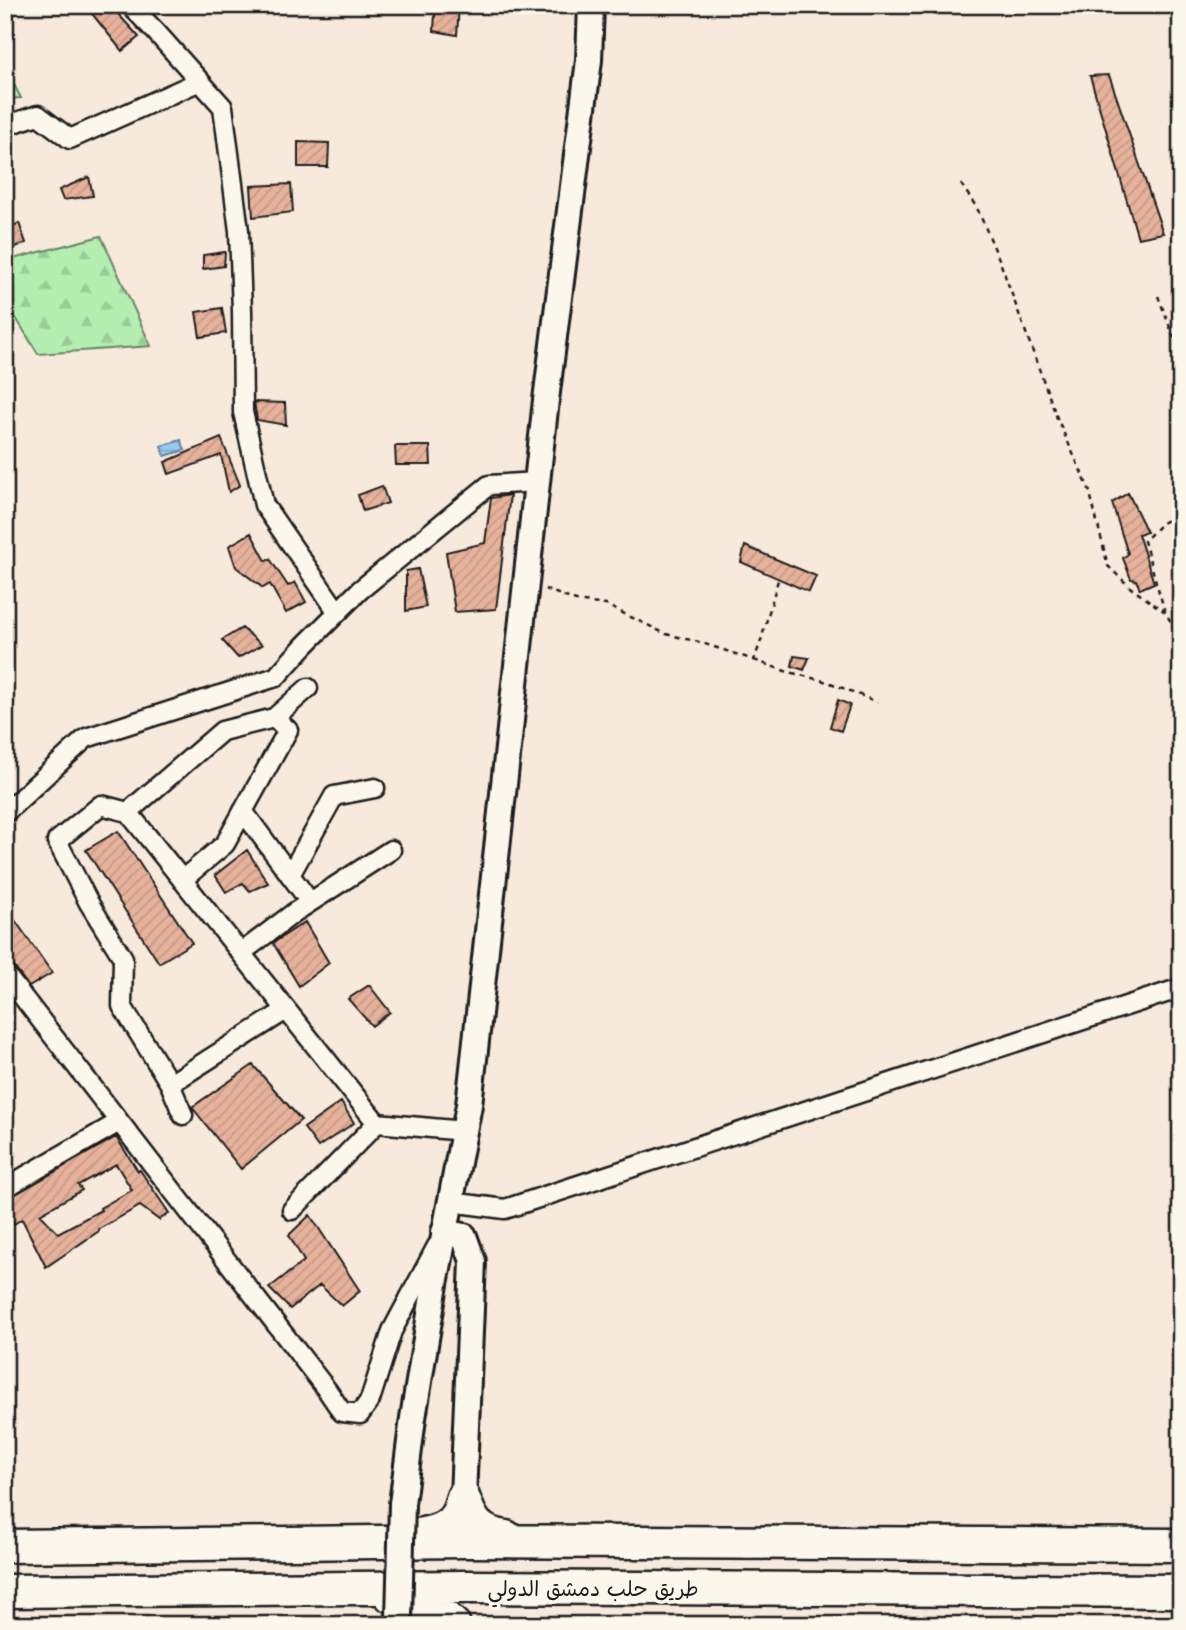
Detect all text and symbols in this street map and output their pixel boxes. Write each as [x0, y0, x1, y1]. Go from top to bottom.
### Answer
street label: طريق حلب دمشق الدولي [487, 1574, 699, 1608]

